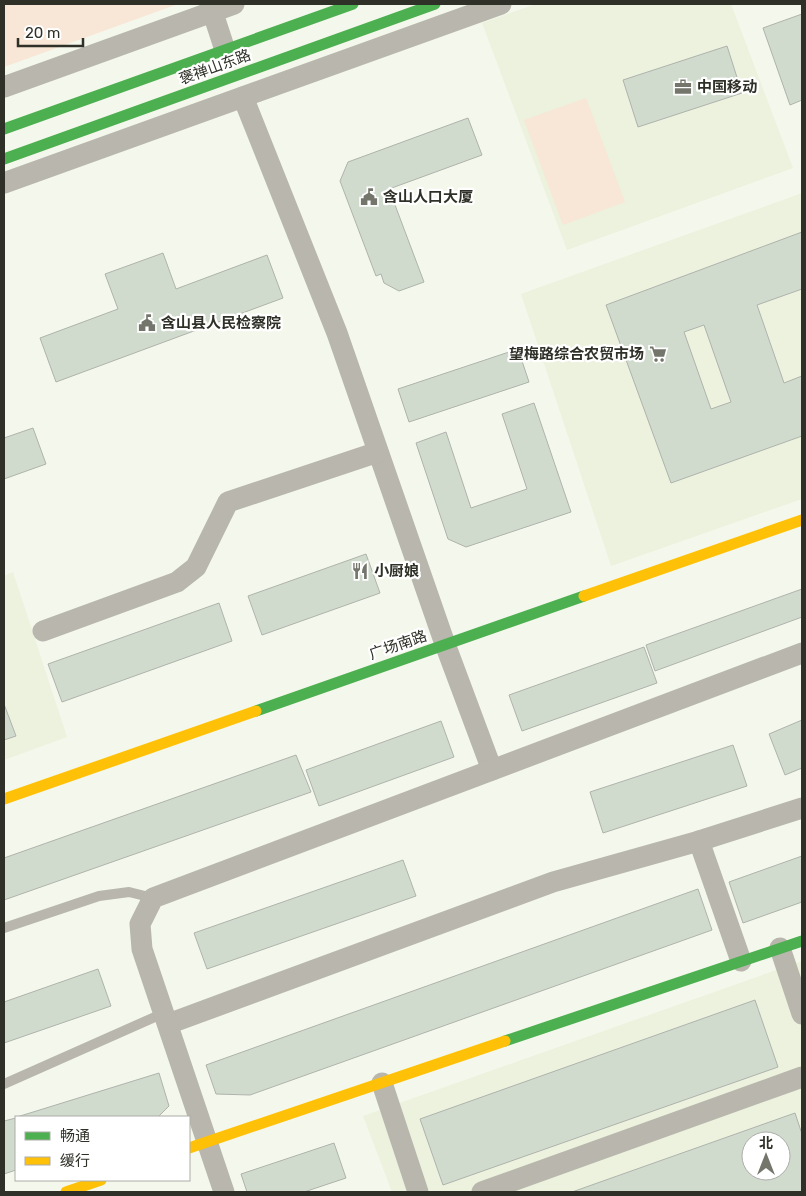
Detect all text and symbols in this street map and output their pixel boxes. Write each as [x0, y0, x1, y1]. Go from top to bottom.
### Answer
scale bar [18, 15, 82, 47]
text: 20 m [25, 24, 60, 42]
street label: 褒禅山东路 [177, 46, 253, 88]
office icon: 中国移动 [673, 77, 693, 97]
place label: 中国移动 [697, 78, 757, 96]
public building icon: 含山人口大厦 [359, 187, 379, 207]
place label: 含山人口大厦 [383, 188, 473, 206]
public building icon: 含山县人民检察院 [137, 313, 157, 333]
place label: 含山县人民检察院 [161, 314, 281, 332]
supermarket icon: 望梅路综合农贸市场 [648, 344, 668, 364]
place label: 望梅路综合农贸市场 [509, 345, 644, 363]
restaurant icon: 小厨娘 [350, 561, 370, 581]
place label: 小厨娘 [374, 562, 419, 580]
street label: 广场南路 [367, 627, 429, 663]
legend [15, 1116, 190, 1181]
text: 畅通 [60, 1127, 90, 1145]
north arrow [741, 1131, 791, 1181]
text: 北 [759, 1135, 773, 1152]
text: 缓行 [60, 1152, 90, 1170]

